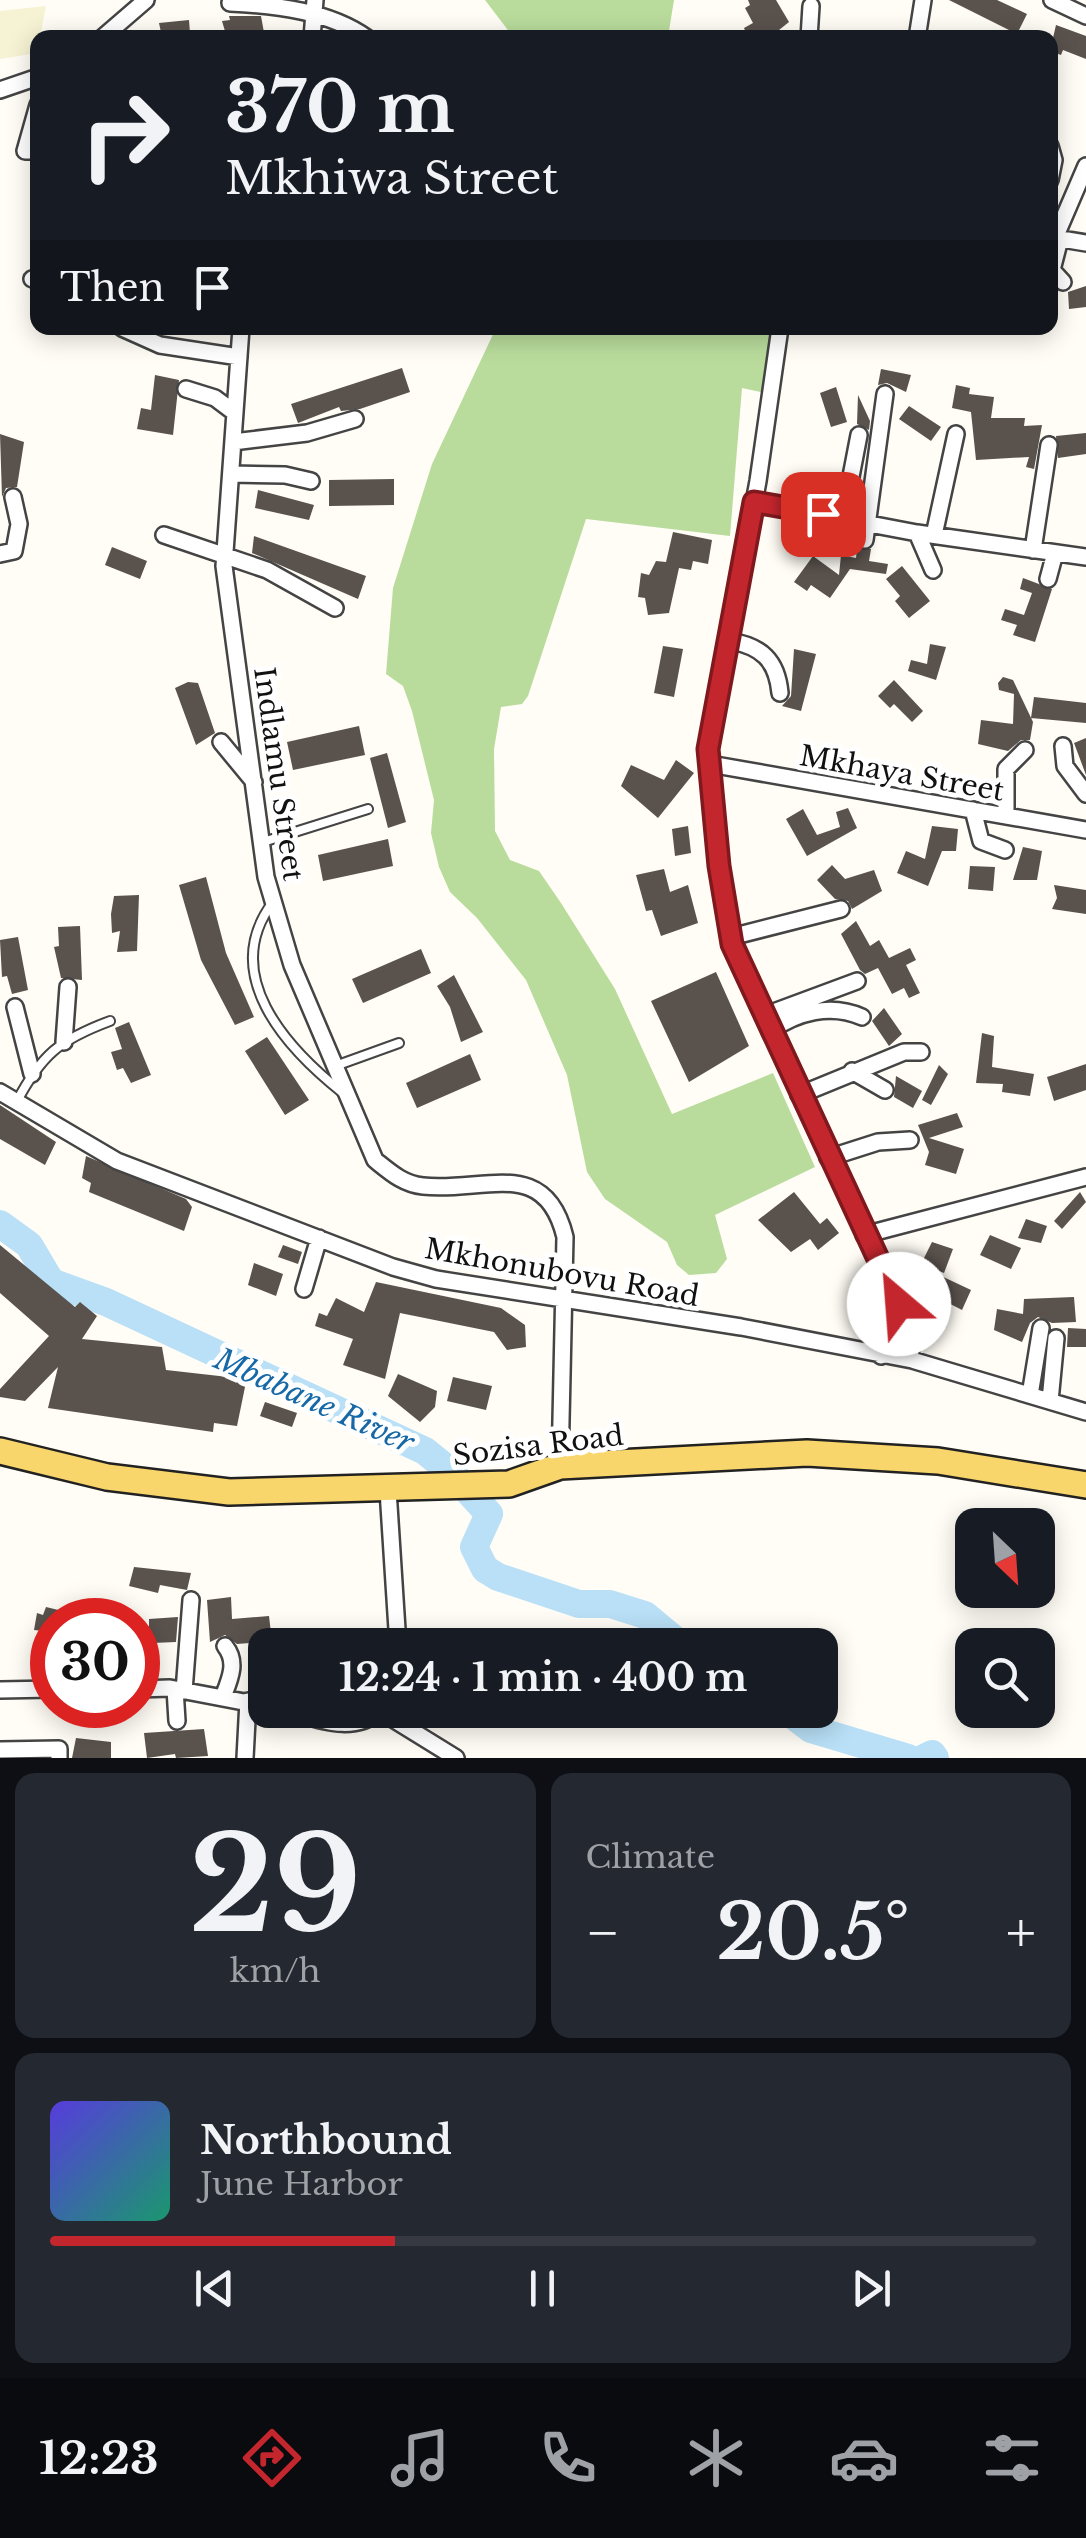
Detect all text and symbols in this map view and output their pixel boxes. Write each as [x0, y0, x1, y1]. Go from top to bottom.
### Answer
text: 370 m [225, 64, 455, 151]
icon: right [60, 70, 190, 200]
text: Mkhiwa Street [225, 150, 558, 206]
icon: arrive [185, 260, 240, 315]
text: Then [60, 264, 165, 311]
pin [781, 472, 866, 557]
icon: arrive [796, 487, 851, 542]
street label: Indlamu Street [246, 665, 311, 884]
street label: Mkhaya Street [797, 738, 1007, 809]
street label: Mkhonubovu Road [422, 1231, 702, 1314]
position arrow [847, 1252, 951, 1356]
water label: Mbabane River [208, 1340, 421, 1462]
street label: Sozisa Road [451, 1418, 626, 1473]
north arrow [955, 1508, 1055, 1608]
map controls [955, 1508, 1055, 1728]
speed limit sign: 30 [30, 1598, 160, 1728]
button: search [955, 1628, 1055, 1728]
text: 12:24 · 1 min · 400 m [339, 1654, 747, 1701]
text: 29 [189, 1805, 361, 1966]
text: Climate [586, 1837, 715, 1877]
text: 20.5° [716, 1886, 910, 1979]
text: − [586, 1899, 620, 1967]
text: + [1006, 1899, 1036, 1967]
text: km/h [230, 1951, 321, 1991]
text: Northbound [200, 2117, 452, 2164]
text: June Harbor [200, 2164, 403, 2204]
icon: previous [187, 2261, 242, 2316]
icon: pause [515, 2261, 570, 2316]
icon: next [844, 2261, 899, 2316]
icon: directions [237, 2423, 307, 2493]
icon: music [385, 2423, 455, 2493]
icon: phone [533, 2423, 603, 2493]
icon: climate [681, 2423, 751, 2493]
icon: car [829, 2423, 899, 2493]
icon: filters [977, 2423, 1047, 2493]
text: 12:23 [39, 2430, 159, 2486]

